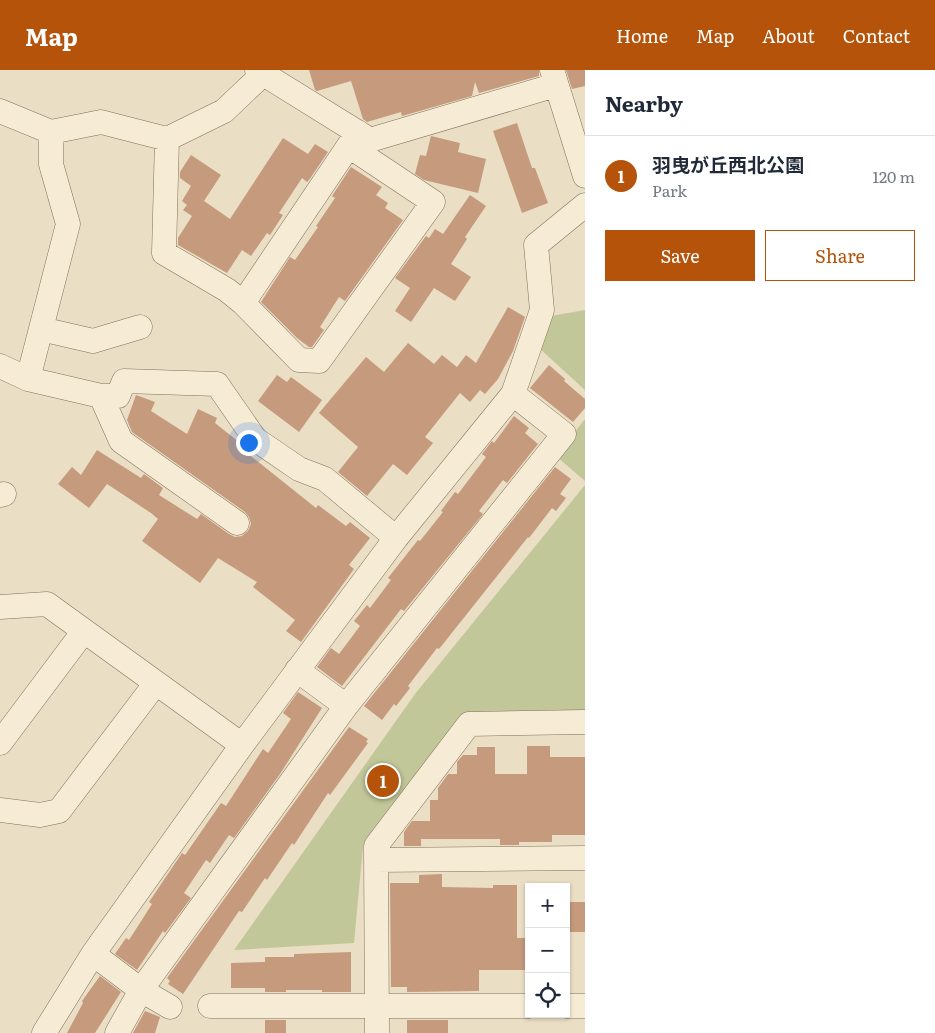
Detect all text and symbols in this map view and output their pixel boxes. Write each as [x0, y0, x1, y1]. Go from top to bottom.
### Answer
text: Map [25, 18, 78, 53]
text: Home [616, 22, 668, 49]
text: Map [696, 22, 734, 49]
text: About [762, 22, 815, 49]
text: Contact [843, 22, 910, 49]
text: Nearby [605, 87, 683, 118]
text: 羽曳が丘西北公園 [652, 150, 804, 178]
text: 1 [618, 164, 624, 188]
text: 120 m [872, 164, 915, 188]
text: Park [652, 178, 687, 202]
button: Save [605, 230, 755, 281]
button: Share [765, 230, 915, 281]
your location [236, 430, 262, 456]
pin: 1 [367, 762, 399, 800]
map controls [525, 883, 570, 1018]
button: + [525, 883, 570, 928]
button: − [525, 928, 570, 973]
button: locate [525, 973, 570, 1018]

